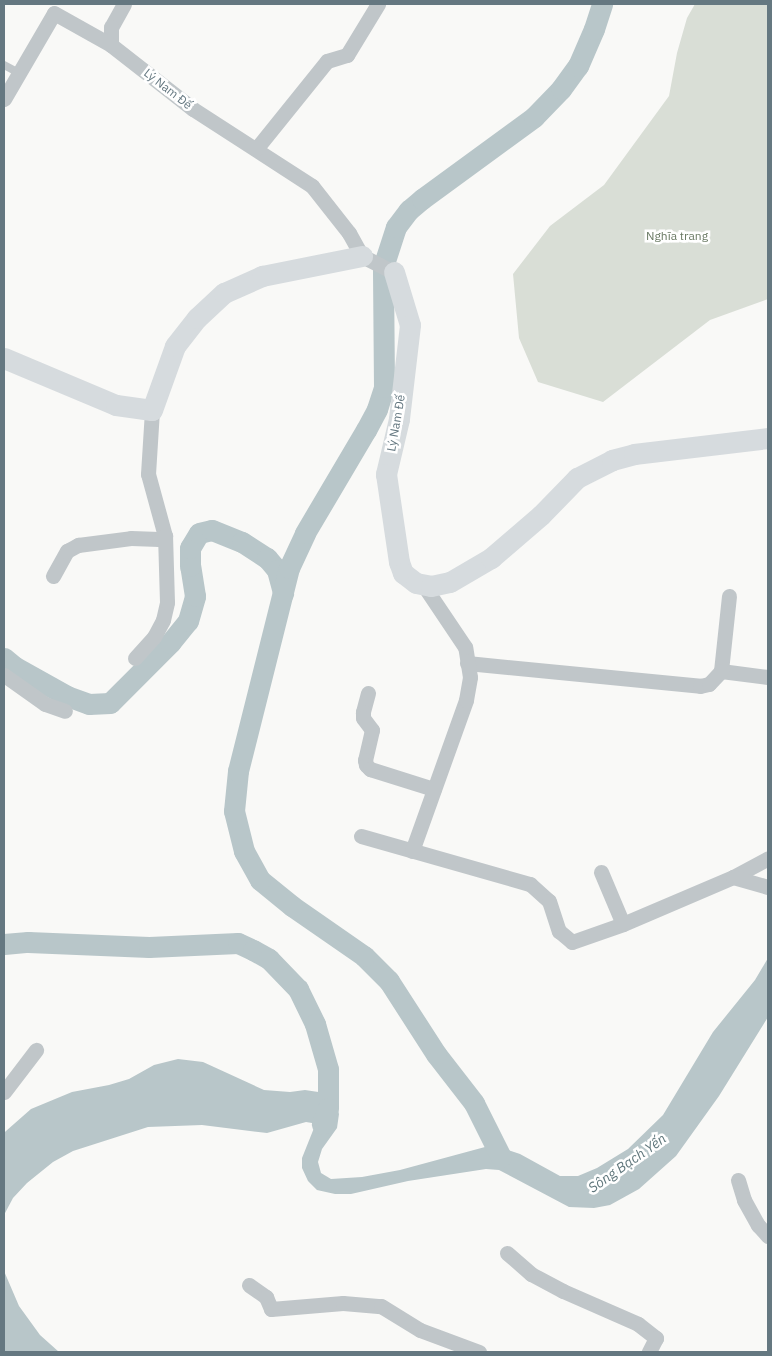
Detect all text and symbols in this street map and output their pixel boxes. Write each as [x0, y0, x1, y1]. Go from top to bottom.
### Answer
street label: Lý Nam Đế [141, 66, 195, 112]
park label: Nghĩa trang [646, 229, 708, 243]
street label: Lý Nam Đế [384, 394, 408, 452]
water label: Sông Bạch Yến [585, 1130, 669, 1196]

